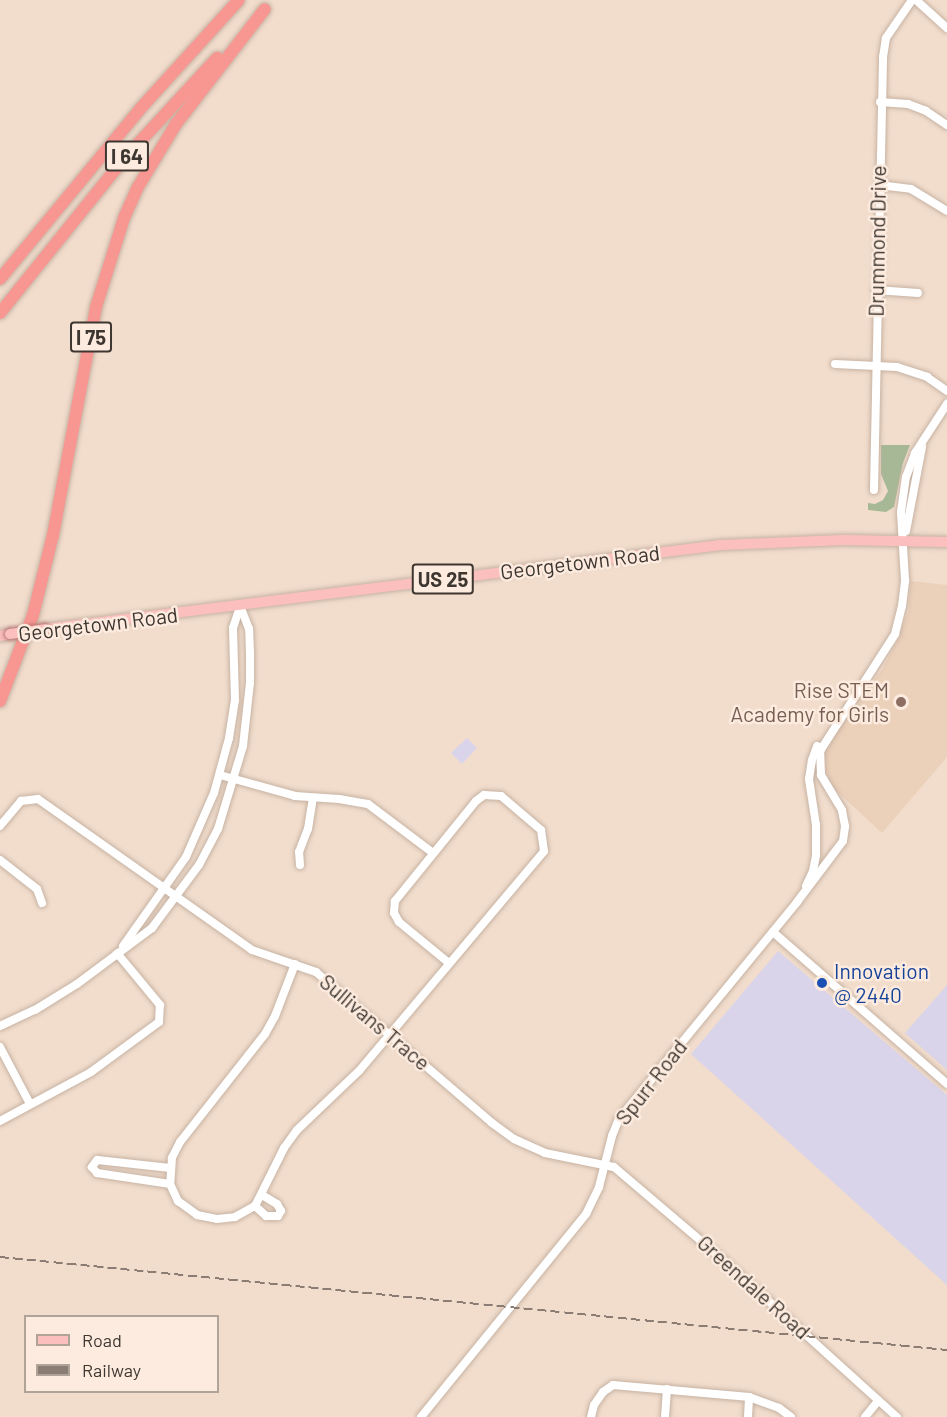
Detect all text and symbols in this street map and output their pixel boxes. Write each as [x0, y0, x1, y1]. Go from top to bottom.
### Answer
road number: I 64 [104, 139, 150, 173]
street label: Drummond Drive [863, 165, 891, 317]
road number: I 75 [70, 320, 112, 354]
street label: Georgetown Road [499, 540, 661, 584]
road number: US 25 [412, 562, 474, 596]
street label: Georgetown Road [17, 602, 179, 646]
place label: Rise STEM Academy for Girls [731, 677, 889, 727]
marker: Rise STEM Academy for Girls [894, 695, 908, 709]
place label: Innovation @ 2440 [834, 958, 929, 1008]
street label: Sullivans Trace [315, 969, 435, 1075]
marker: Innovation @ 2440 [815, 976, 829, 990]
street label: Spurr Road [610, 1034, 692, 1130]
street label: Greendale Road [693, 1230, 815, 1344]
legend [24, 1315, 219, 1393]
text: Road [82, 1329, 122, 1351]
text: Railway [82, 1359, 141, 1381]

